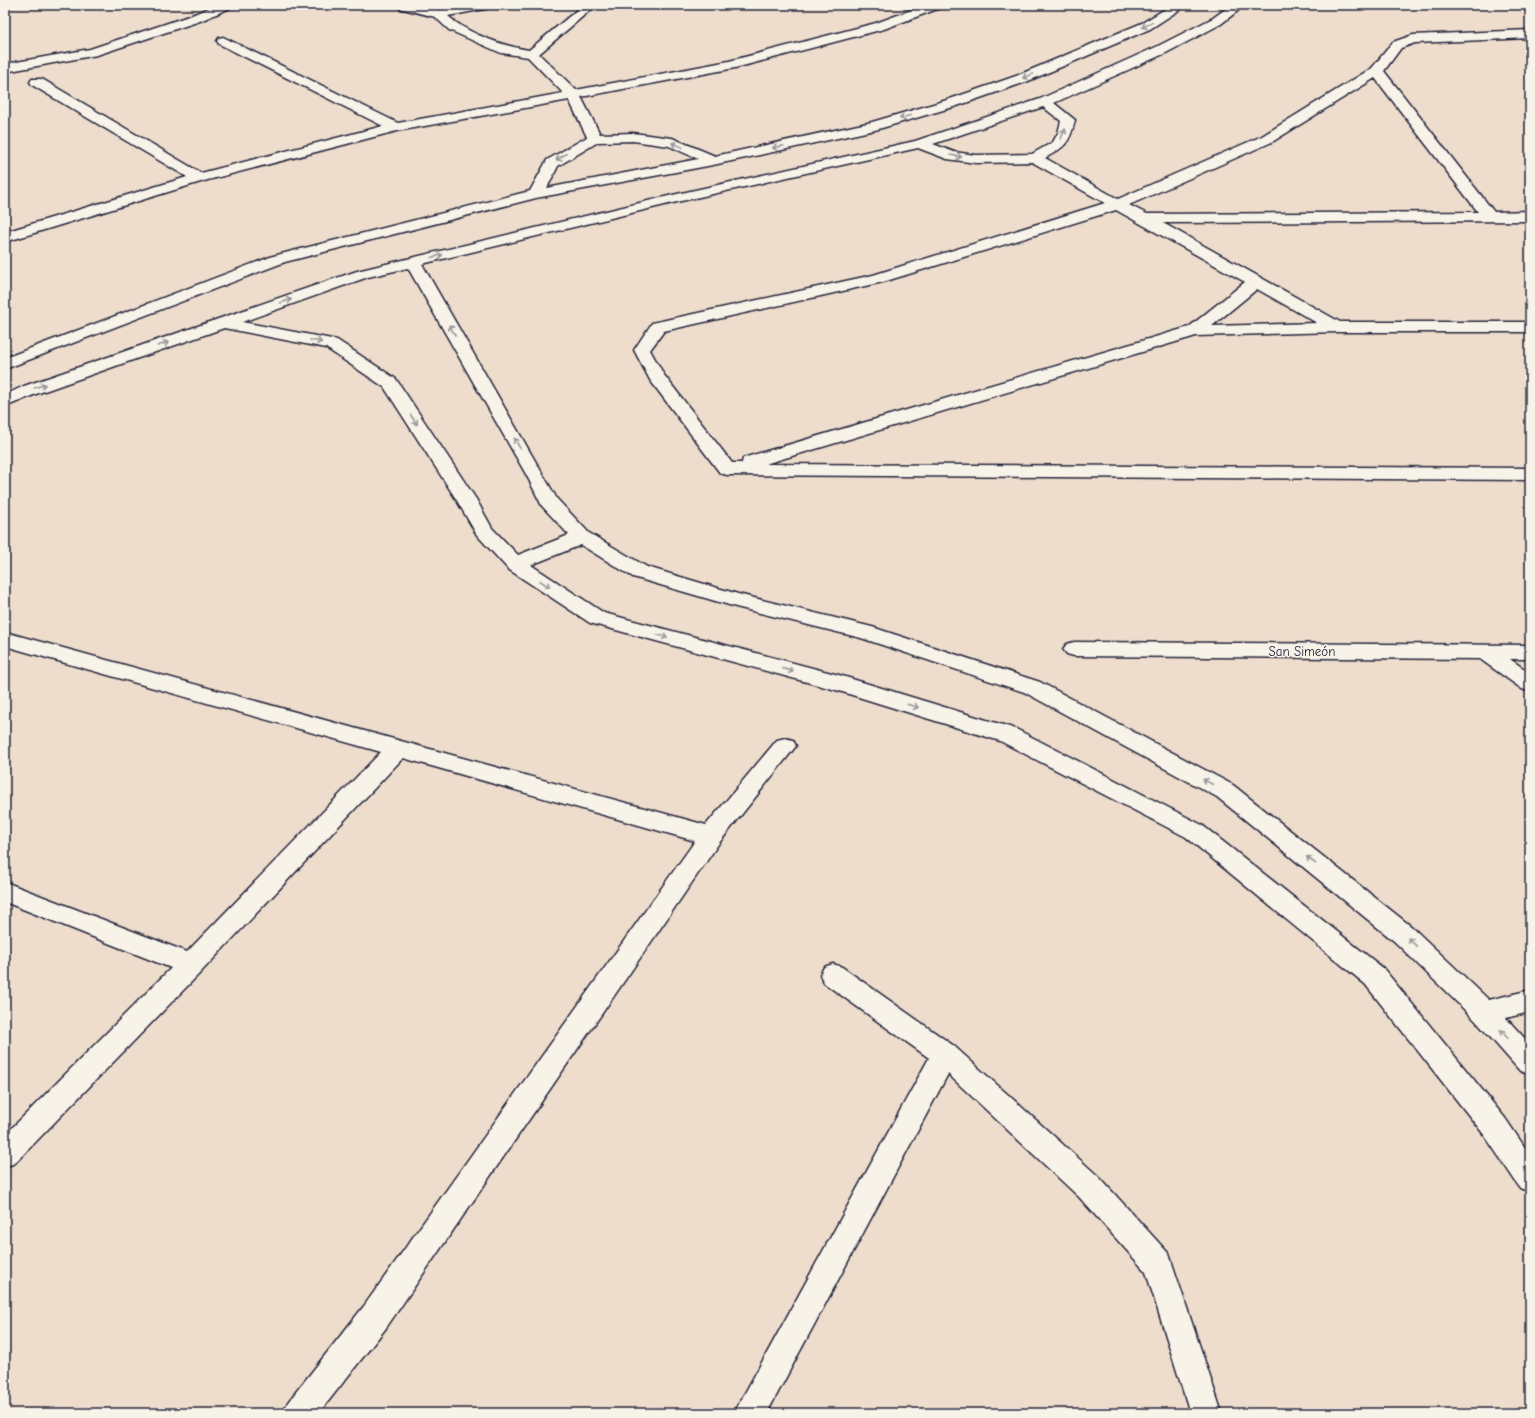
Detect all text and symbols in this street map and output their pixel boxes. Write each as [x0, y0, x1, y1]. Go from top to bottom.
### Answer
one-way arrow [1142, 21, 1154, 29]
one-way arrow [1023, 73, 1035, 80]
one-way arrow [899, 114, 912, 121]
one-way arrow [1060, 128, 1068, 140]
one-way arrow [672, 140, 684, 148]
one-way arrow [772, 143, 785, 151]
one-way arrow [949, 152, 962, 160]
one-way arrow [556, 153, 567, 161]
one-way arrow [431, 252, 444, 260]
one-way arrow [279, 297, 292, 304]
one-way arrow [447, 324, 455, 336]
one-way arrow [310, 337, 323, 345]
one-way arrow [157, 339, 169, 347]
one-way arrow [34, 382, 47, 389]
one-way arrow [410, 414, 418, 425]
one-way arrow [512, 437, 520, 449]
one-way arrow [539, 580, 550, 588]
one-way arrow [656, 633, 669, 640]
street label: San Simeón [1269, 644, 1335, 659]
one-way arrow [781, 666, 794, 674]
one-way arrow [906, 703, 919, 710]
one-way arrow [1202, 778, 1214, 785]
one-way arrow [1306, 856, 1317, 865]
one-way arrow [1407, 937, 1417, 947]
one-way arrow [1499, 1029, 1509, 1039]

